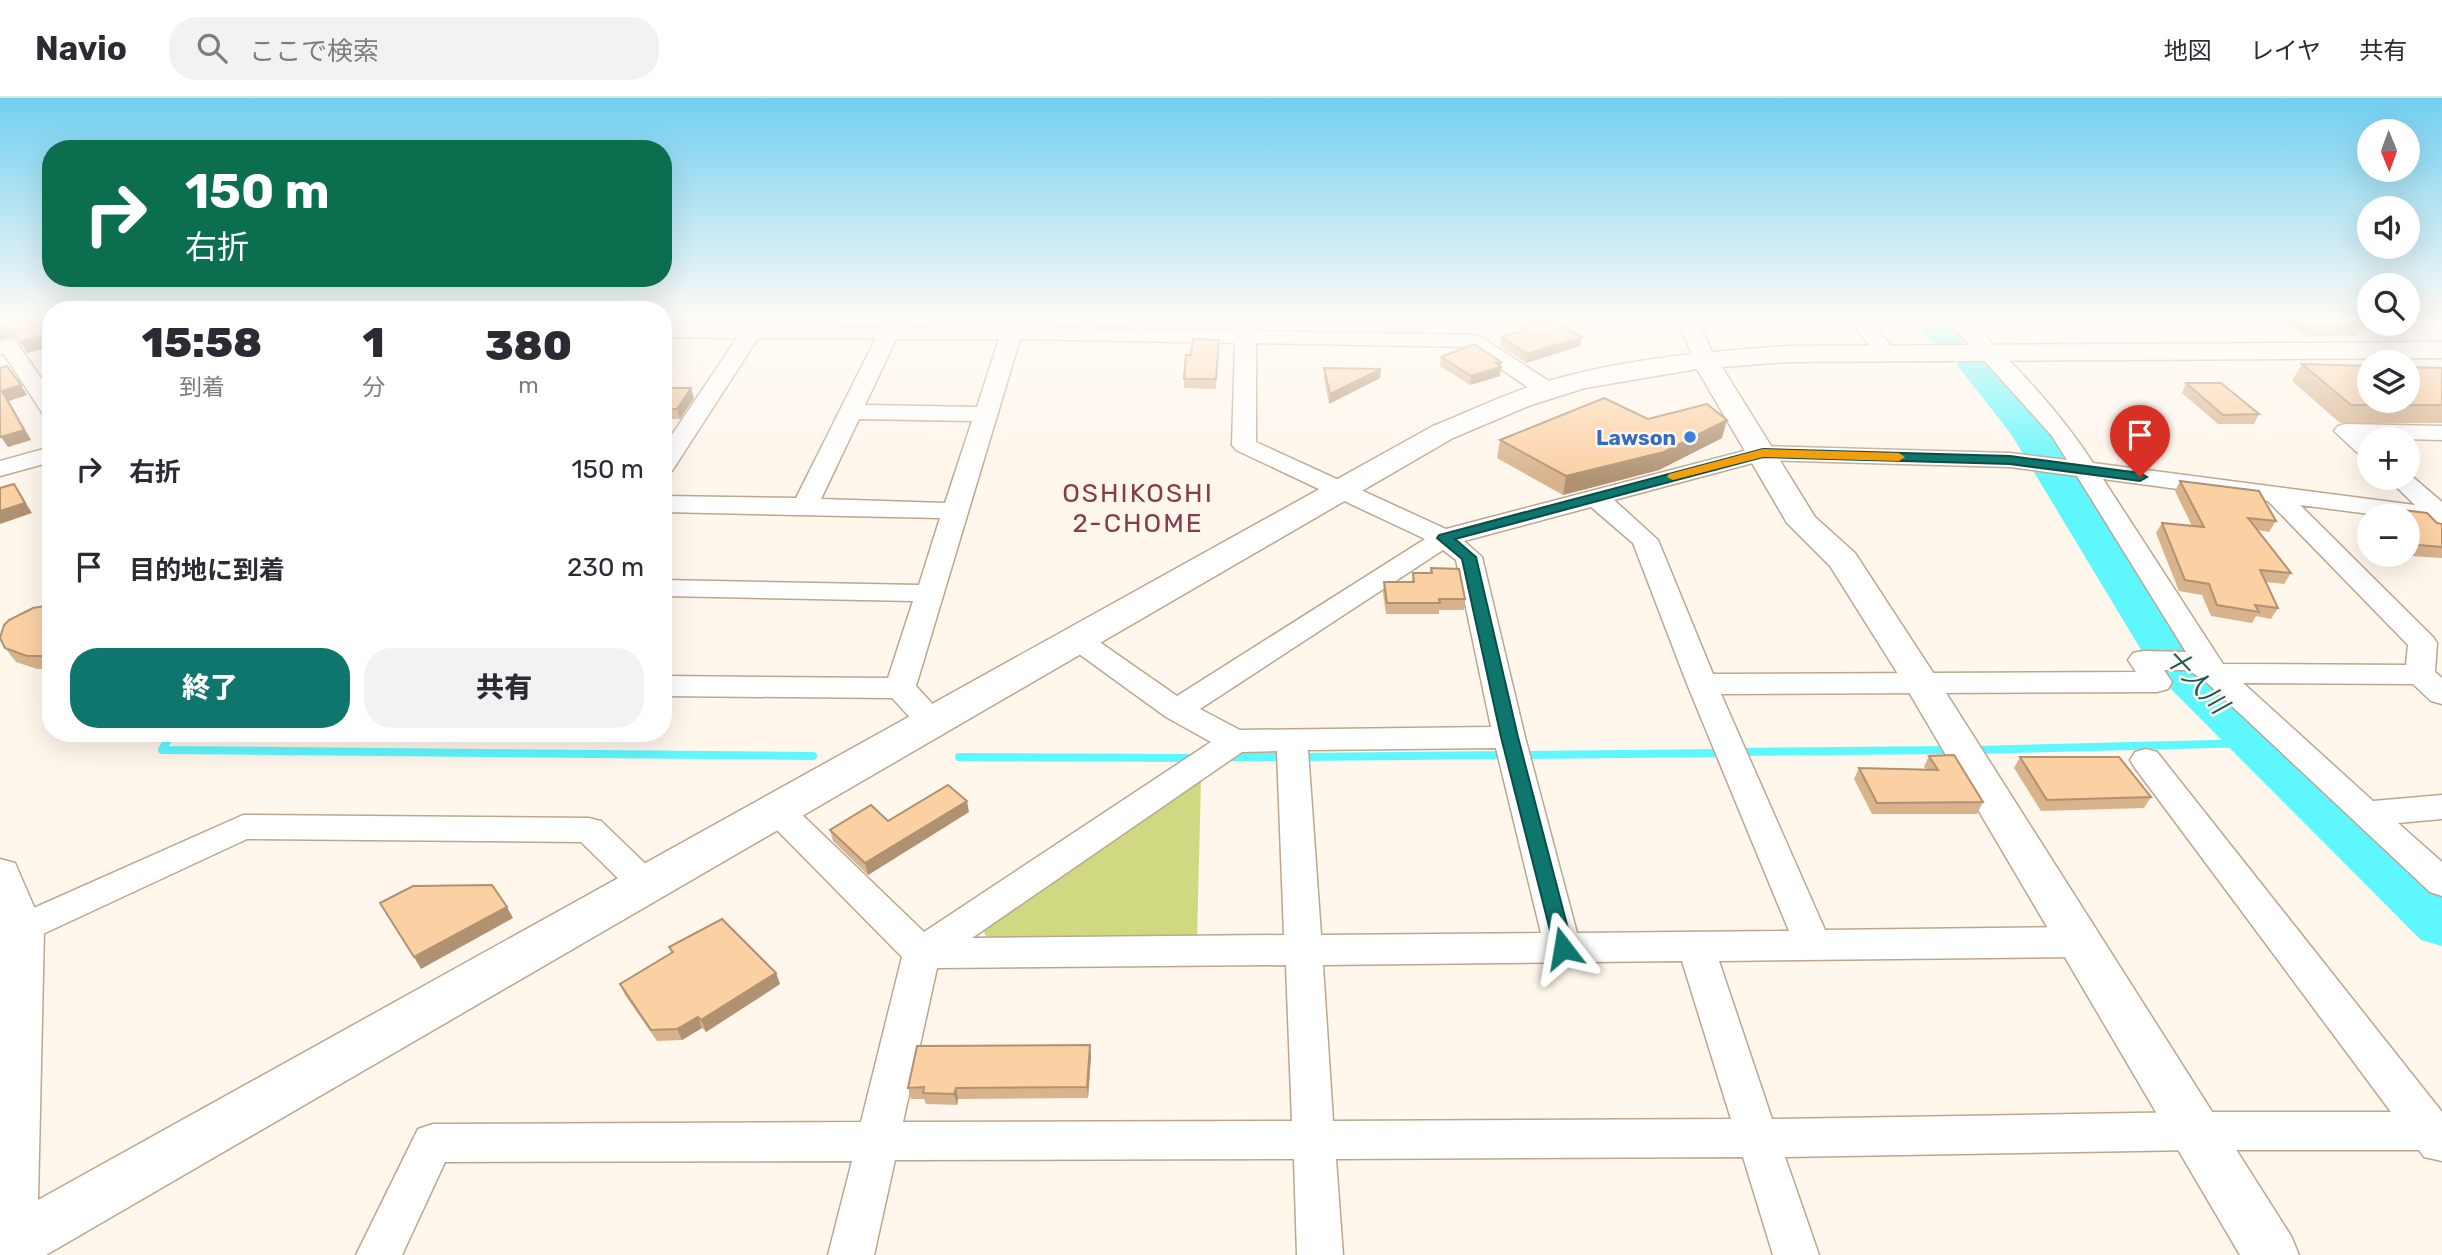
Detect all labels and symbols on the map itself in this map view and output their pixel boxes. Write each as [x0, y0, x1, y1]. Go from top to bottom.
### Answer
north arrow [2357, 119, 2420, 182]
pin [2110, 405, 2170, 477]
place label: Lawson [1596, 425, 1676, 450]
marker: Lawson [1682, 429, 1698, 445]
district label: OSHIKOSHI 2-CHOME [1062, 478, 1214, 539]
water label: 十人川 [2158, 642, 2236, 722]
position arrow [1526, 911, 1600, 985]

